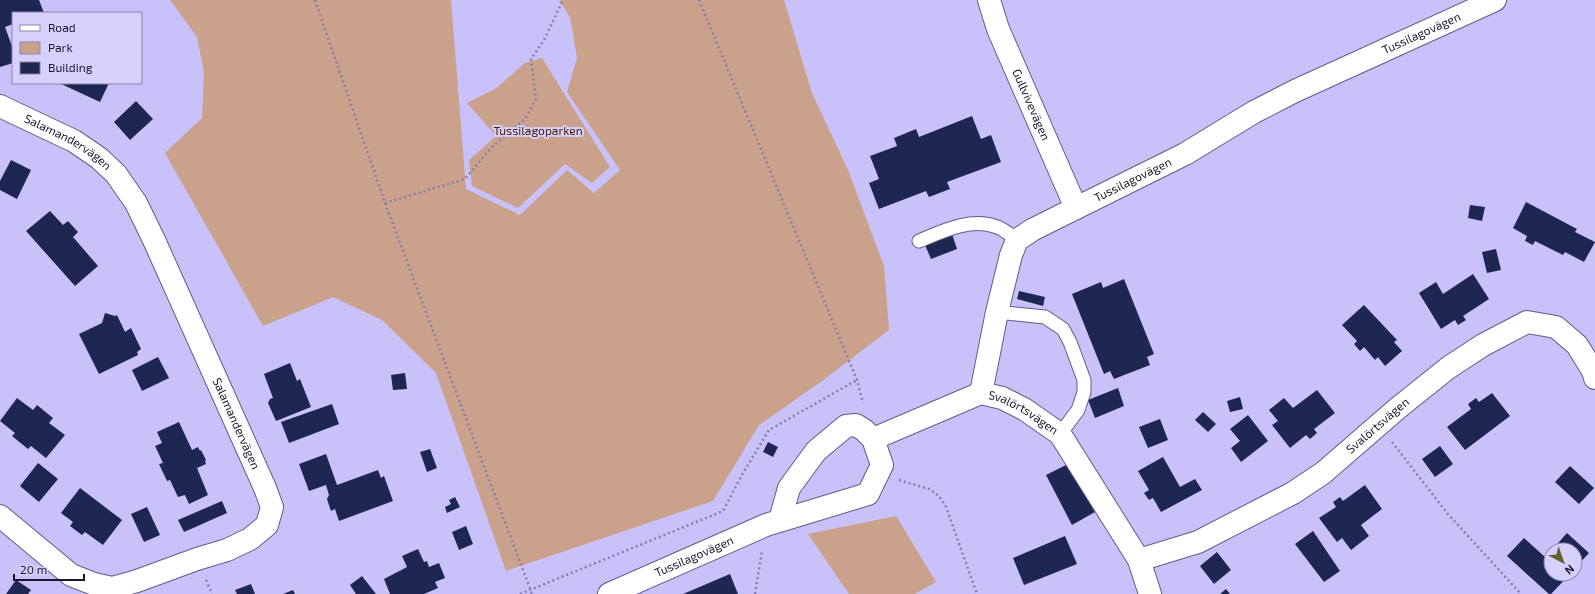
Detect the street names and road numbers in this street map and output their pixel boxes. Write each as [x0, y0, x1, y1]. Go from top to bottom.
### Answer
street label: Tussilagovägen [1380, 9, 1462, 56]
street label: Gullvivevägen [1010, 67, 1054, 142]
street label: Salamandervägen [22, 111, 115, 172]
street label: Tussilagovägen [1091, 154, 1173, 204]
street label: Salamandervägen [211, 375, 264, 471]
street label: Svalörtsvägen [987, 387, 1061, 437]
street label: Svalörtsvägen [1343, 394, 1411, 456]
street label: Tussilagovägen [652, 532, 735, 579]

